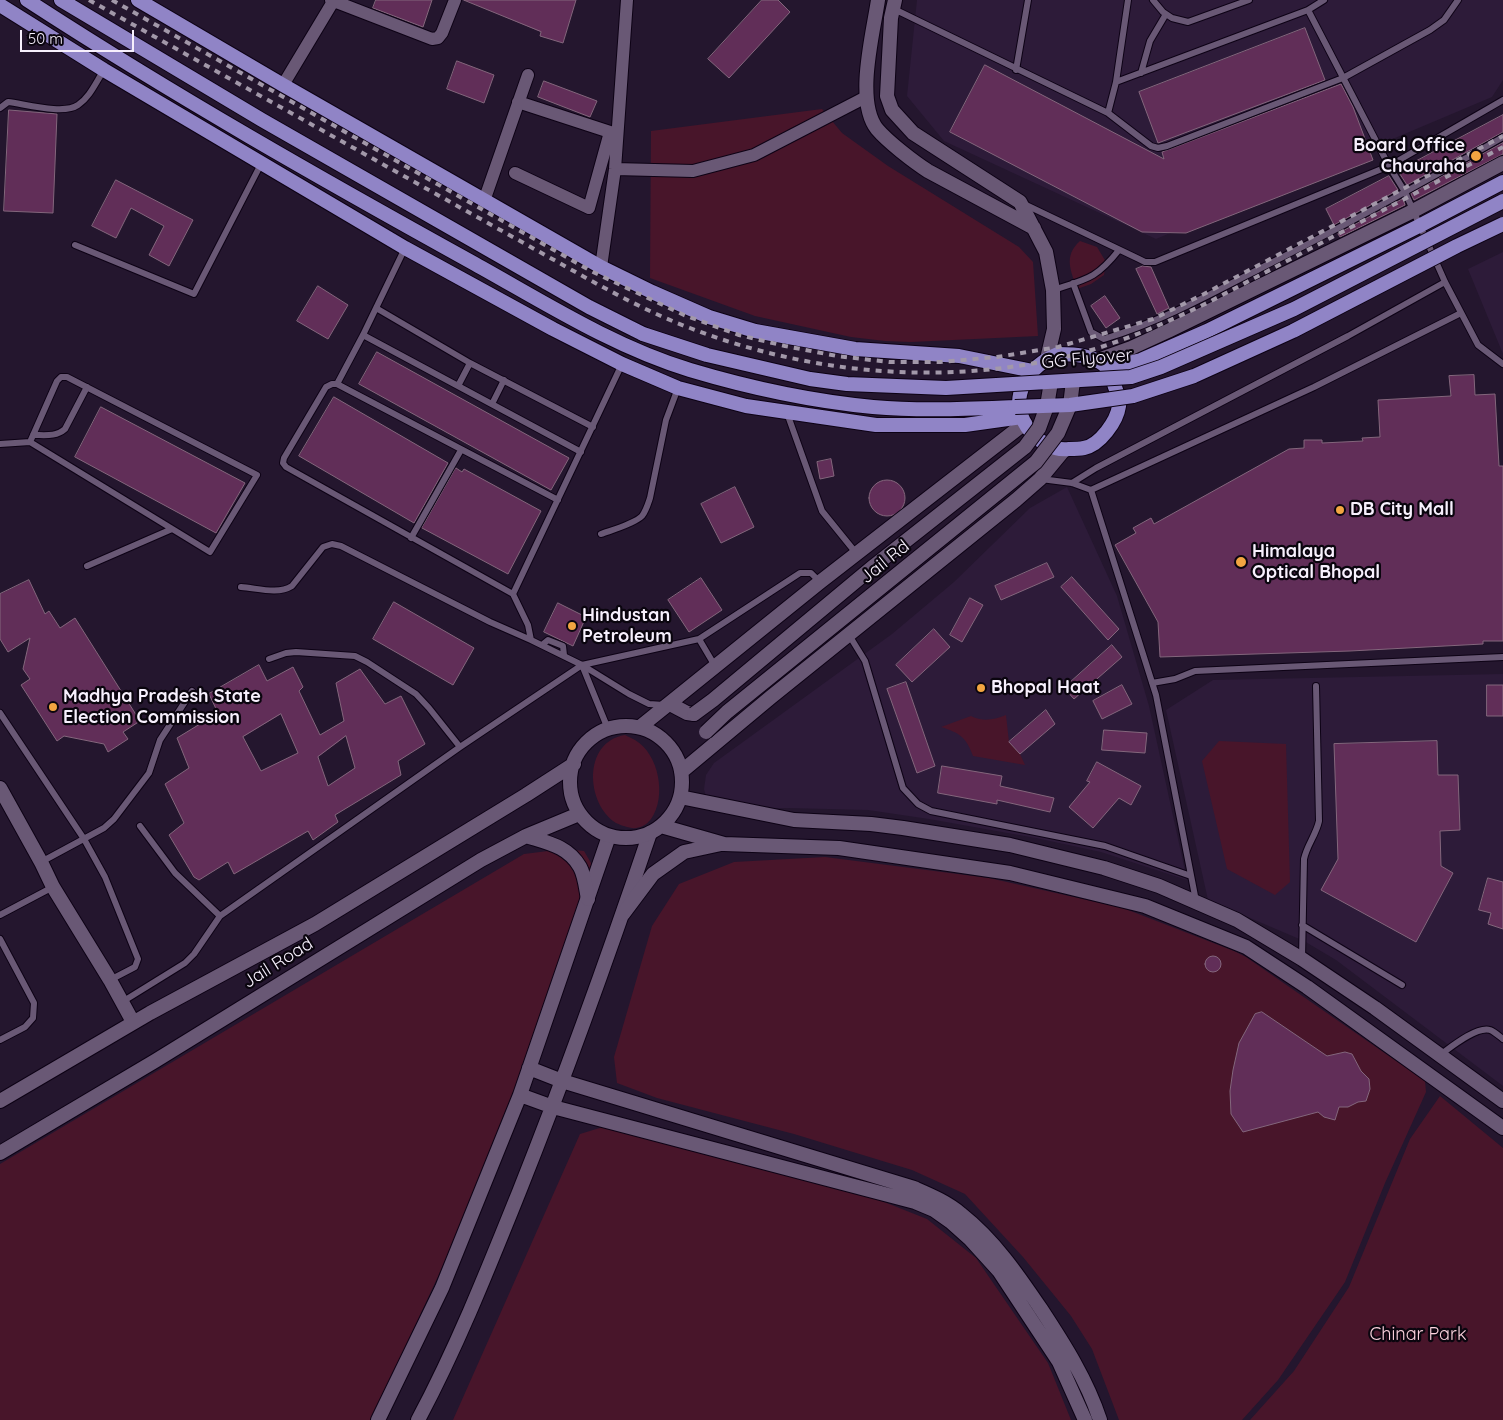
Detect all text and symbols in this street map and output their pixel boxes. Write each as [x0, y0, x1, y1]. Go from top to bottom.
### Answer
scale bar [22, 20, 136, 52]
text: 50 m [28, 29, 63, 48]
place label: Board Office Chauraha [1353, 135, 1465, 178]
marker: Board Office Chauraha [1469, 149, 1483, 163]
street label: GG Flyover [1041, 344, 1133, 374]
place label: DB City Mall [1350, 499, 1454, 521]
marker: DB City Mall [1334, 504, 1346, 516]
street label: Jail Rd [856, 536, 914, 588]
place label: Himalaya Optical Bhopal [1252, 541, 1380, 584]
marker: Himalaya Optical Bhopal [1234, 555, 1248, 569]
place label: Hindustan Petroleum [582, 605, 672, 648]
marker: Hindustan Petroleum [566, 620, 578, 632]
place label: Bhopal Haat [991, 677, 1100, 699]
marker: Bhopal Haat [975, 682, 987, 694]
place label: Madhya Pradesh State Election Commission [63, 686, 261, 729]
marker: Madhya Pradesh State Election Commission [47, 701, 59, 713]
street label: Jail Road [239, 933, 317, 993]
park label: Chinar Park [1369, 1324, 1467, 1346]

